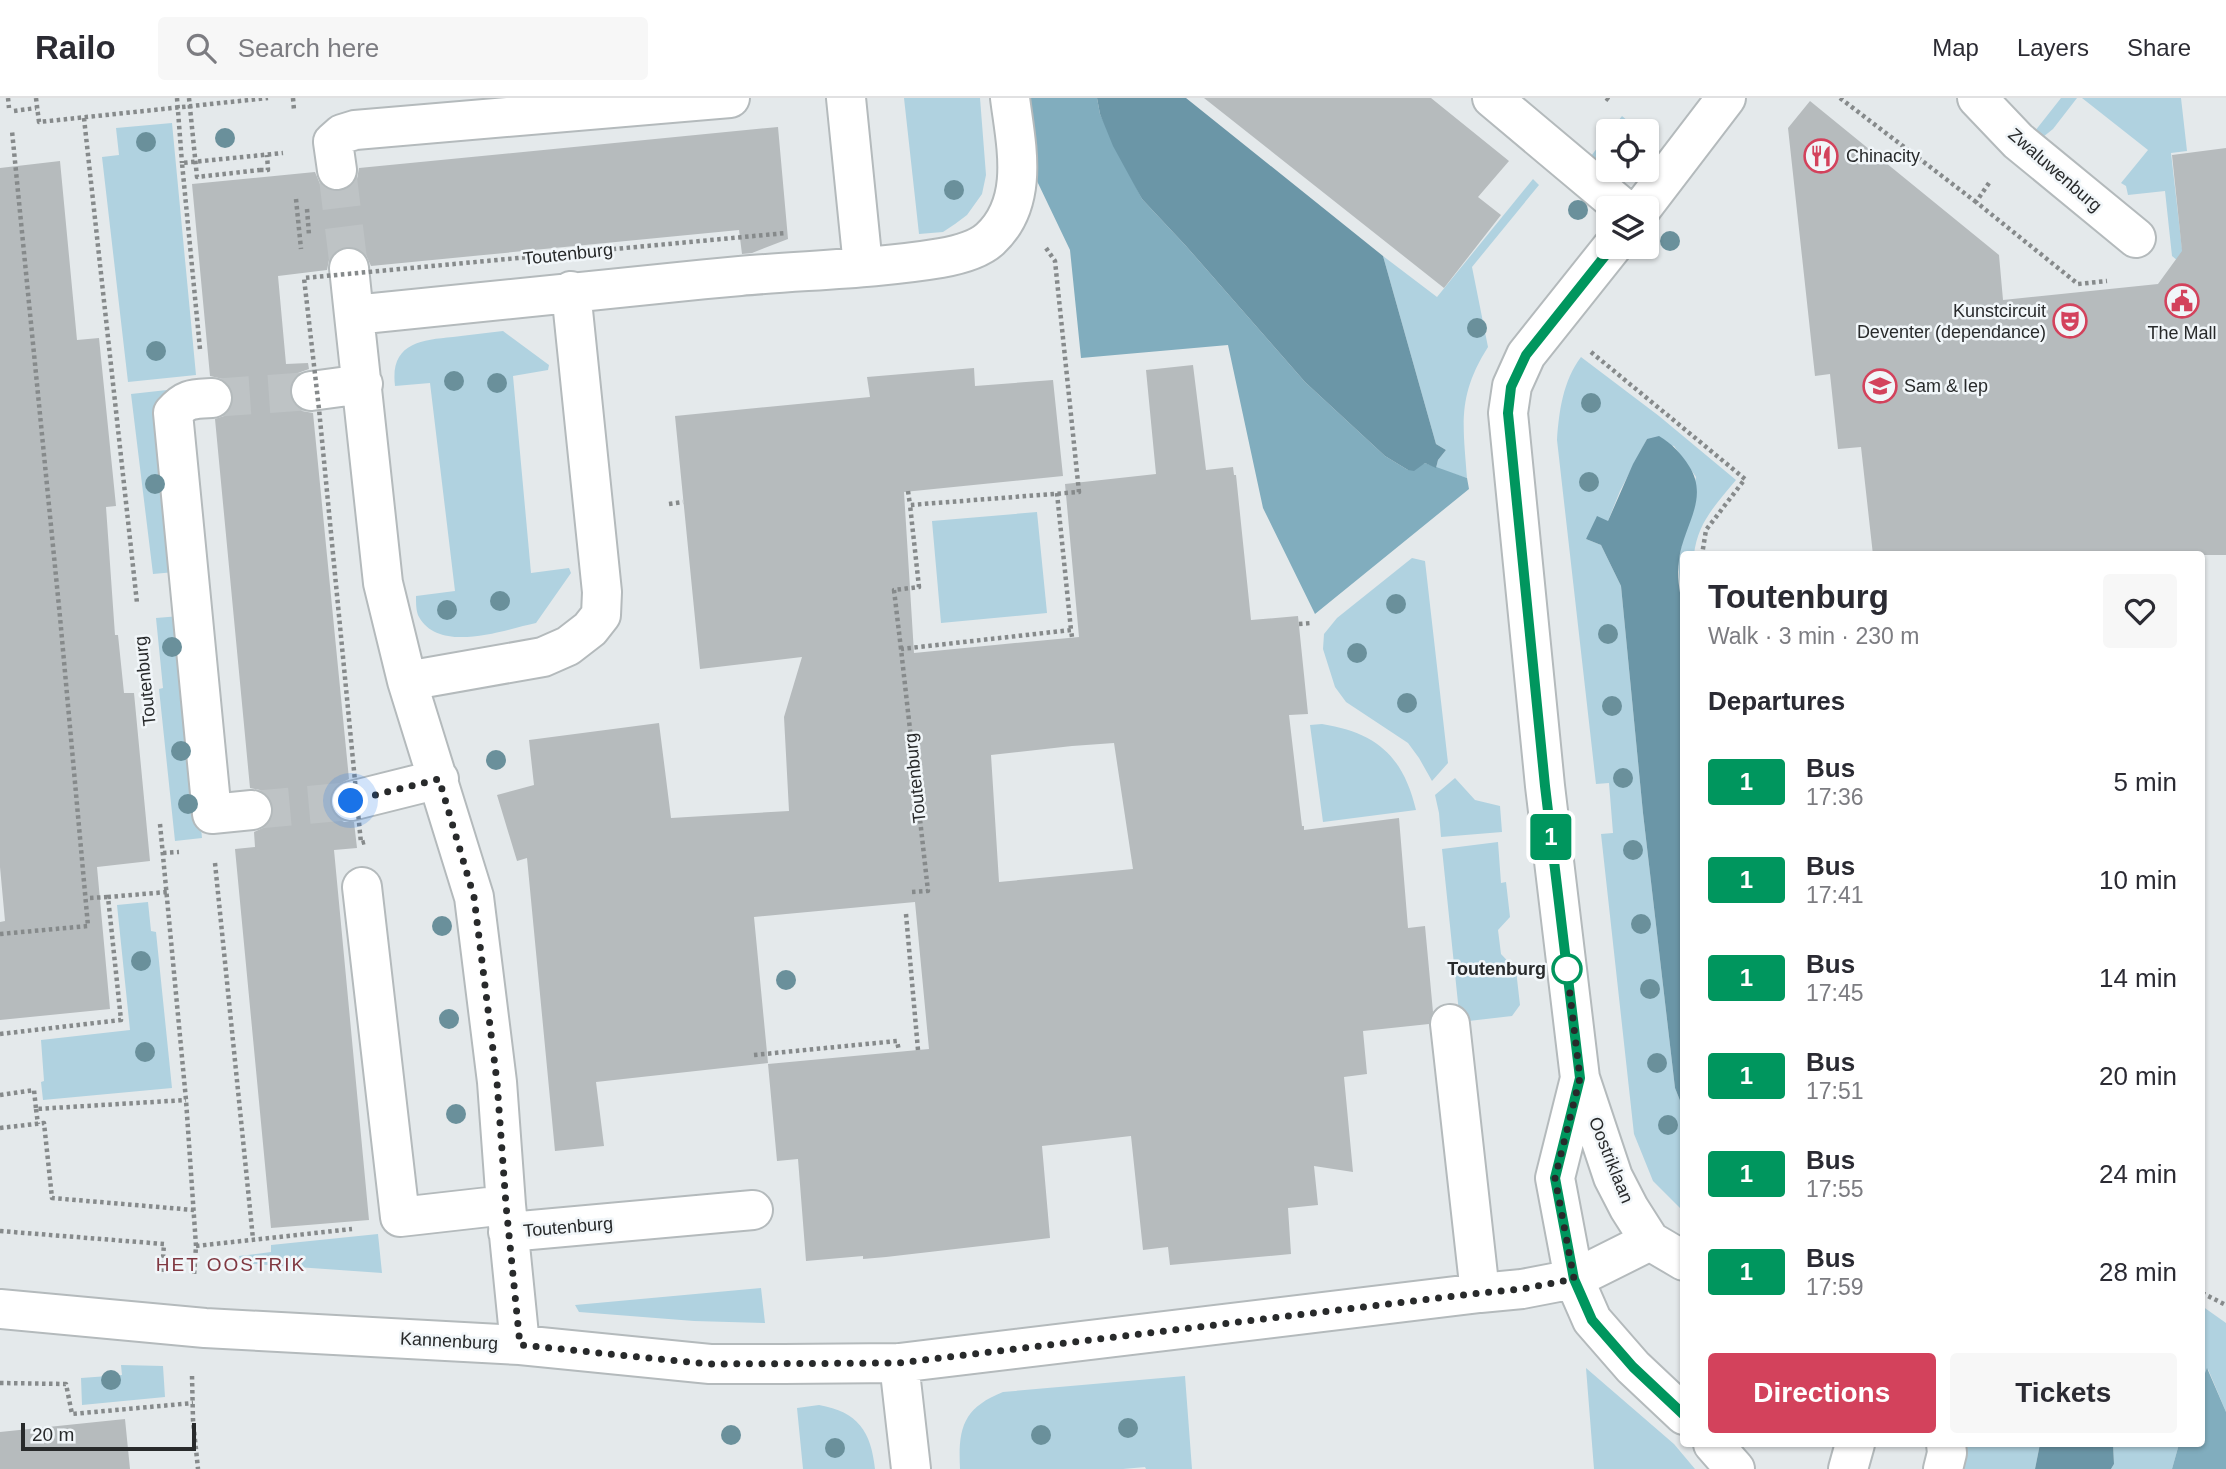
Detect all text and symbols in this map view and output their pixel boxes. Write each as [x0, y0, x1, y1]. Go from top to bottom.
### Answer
search box [158, 17, 648, 80]
text: Railo [35, 29, 116, 66]
icon: search [182, 29, 220, 67]
text: Search here [238, 33, 379, 63]
text: Map [1932, 34, 1979, 61]
text: Layers [2017, 34, 2089, 61]
text: Share [2127, 34, 2191, 61]
map controls [1596, 119, 1659, 259]
button: locate [1596, 119, 1659, 182]
street label: Zwaluwenburg [2004, 124, 2106, 216]
restaurant icon: Chinacity [1802, 137, 1840, 175]
place label: Chinacity [1846, 146, 1920, 166]
button: layers [1596, 196, 1659, 259]
street label: Toutenburg [522, 239, 614, 269]
public building icon: The Mall [2163, 282, 2201, 320]
place label: Kunstcircuit Deventer (dependance) [1857, 301, 2046, 342]
theatre icon: Kunstcircuit Deventer (dependance) [2051, 302, 2089, 340]
place label: The Mall [2147, 323, 2217, 343]
school or university icon: Sam & Iep [1861, 367, 1899, 405]
place label: Sam & Iep [1904, 376, 1988, 396]
button: heart [2103, 574, 2177, 648]
text: Toutenburg [1708, 578, 1889, 615]
text: Walk · 3 min · 230 m [1708, 623, 1919, 649]
street label: Toutenburg [130, 635, 160, 727]
text: Departures [1708, 686, 1845, 716]
street label: Toutenburg [900, 732, 930, 824]
text: Bus [1806, 753, 1855, 783]
text: 5 min [2113, 767, 2177, 797]
text: 1 [1740, 768, 1753, 795]
your location [333, 783, 368, 818]
text: 17:36 [1806, 784, 1864, 810]
line badge: 1 [1528, 814, 1574, 860]
text: 1 [1544, 823, 1558, 850]
text: Bus [1806, 851, 1855, 881]
text: 10 min [2099, 865, 2177, 895]
text: 1 [1740, 866, 1753, 893]
text: 17:41 [1806, 882, 1864, 908]
text: Bus [1806, 949, 1855, 979]
marker: Toutenburg [1552, 954, 1582, 984]
place label: Toutenburg [1447, 959, 1546, 979]
text: 14 min [2099, 963, 2177, 993]
text: 1 [1740, 964, 1753, 991]
text: 17:45 [1806, 980, 1864, 1006]
text: Bus [1806, 1047, 1855, 1077]
text: 20 min [2099, 1061, 2177, 1091]
text: 1 [1740, 1062, 1753, 1089]
text: 17:51 [1806, 1078, 1864, 1104]
street label: Oostriklaan [1585, 1114, 1637, 1206]
text: Bus [1806, 1145, 1855, 1175]
text: 24 min [2099, 1159, 2177, 1189]
text: 1 [1740, 1160, 1753, 1187]
text: 17:55 [1806, 1176, 1864, 1202]
street label: Toutenburg [522, 1213, 614, 1241]
text: Bus [1806, 1243, 1855, 1273]
district label: HET OOSTRIK [156, 1254, 306, 1275]
text: 28 min [2099, 1257, 2177, 1287]
text: 1 [1740, 1258, 1753, 1285]
text: 17:59 [1806, 1274, 1864, 1300]
street label: Kannenburg [399, 1328, 499, 1354]
button: Directions [1708, 1353, 1936, 1433]
button: Tickets [1950, 1353, 2177, 1433]
scale bar [21, 1420, 196, 1452]
text: 20 m [32, 1424, 74, 1445]

